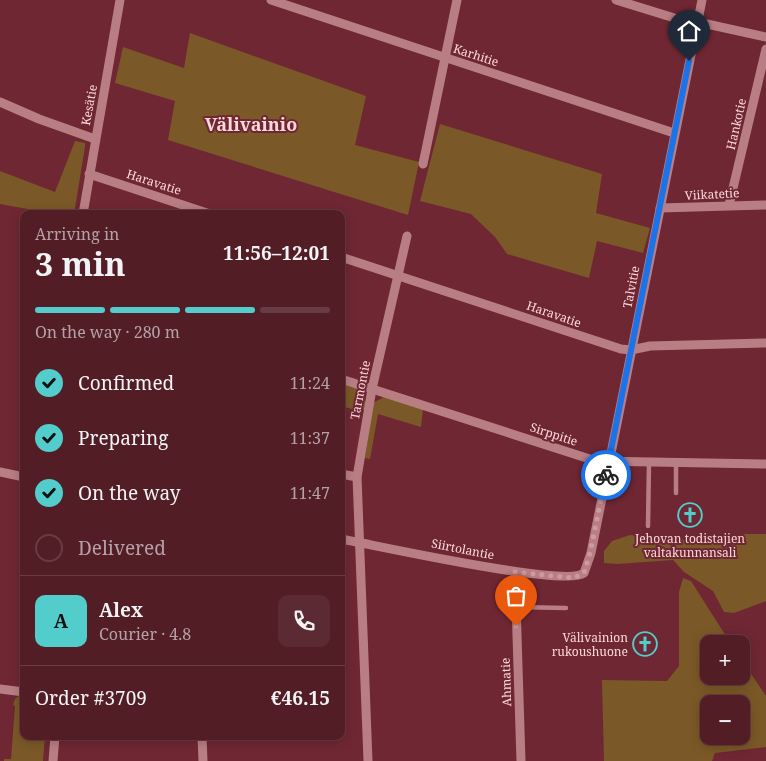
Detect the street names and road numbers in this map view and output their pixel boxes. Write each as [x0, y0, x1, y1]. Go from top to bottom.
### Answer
street label: Karhitie [451, 40, 501, 70]
street label: Kesätie [77, 83, 101, 127]
street label: Hankotie [722, 97, 750, 151]
street label: Haravatie [124, 165, 184, 199]
street label: Viikatetie [684, 184, 740, 204]
street label: Talvitie [619, 264, 643, 310]
street label: Haravatie [524, 297, 584, 331]
street label: Tarmontie [346, 359, 374, 421]
street label: Sirppitie [528, 418, 580, 450]
street label: Siirtolantie [430, 535, 496, 563]
street label: Ahmatie [497, 657, 515, 707]

